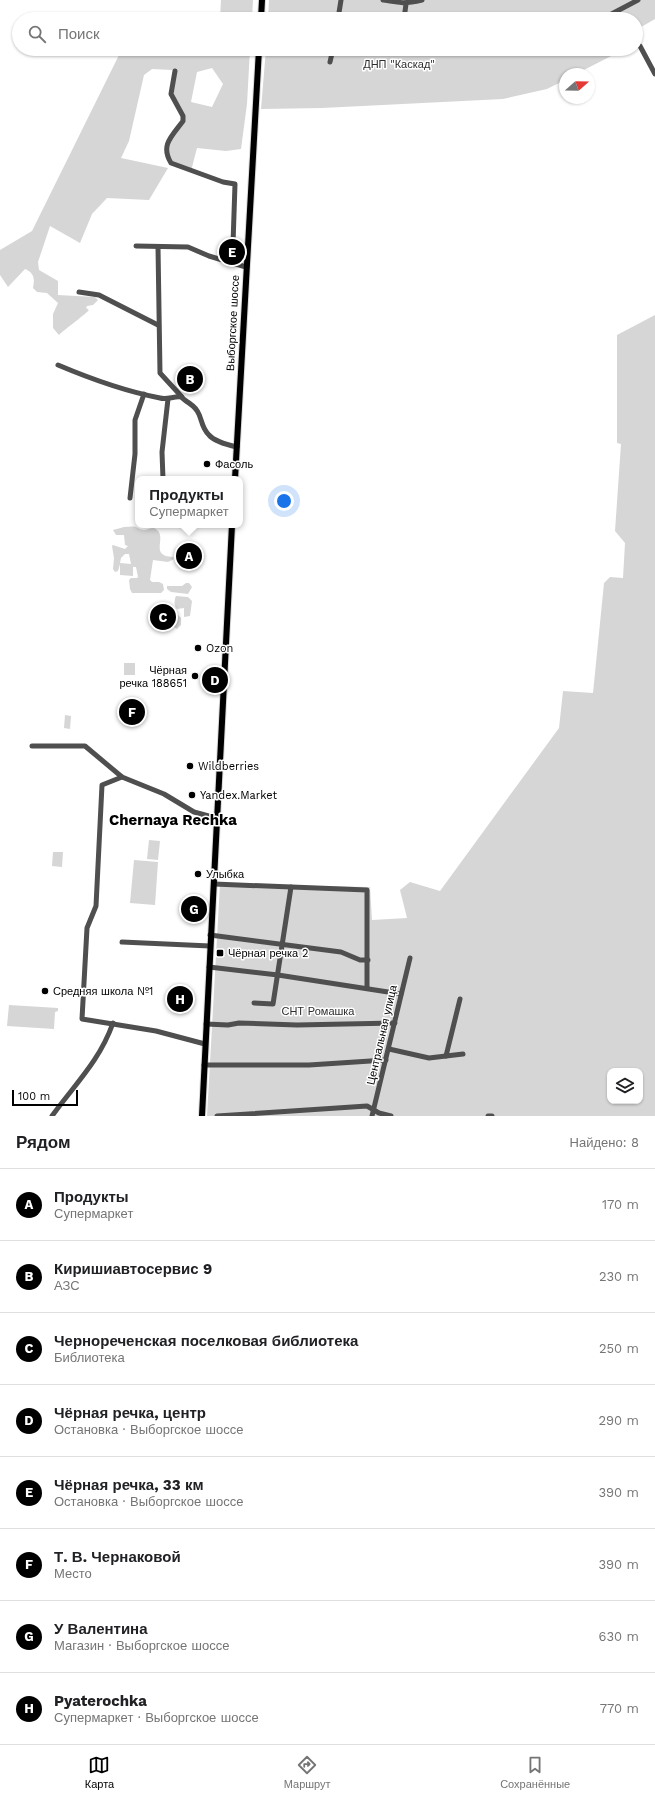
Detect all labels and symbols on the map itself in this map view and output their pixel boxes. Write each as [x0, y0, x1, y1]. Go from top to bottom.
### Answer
park label: ДНП "Каскад" [363, 58, 435, 71]
north arrow [559, 68, 595, 104]
pin: E [219, 237, 245, 267]
street label: Выборгское шоссе [224, 275, 242, 371]
pin: B [177, 364, 203, 394]
place label: Фасоль [215, 458, 253, 471]
marker: Фасоль [202, 459, 212, 469]
your location [274, 491, 294, 511]
pin: A [176, 541, 202, 571]
pin: C [150, 602, 176, 632]
place label: Ozon [206, 642, 233, 655]
marker: Ozon [193, 643, 203, 653]
place label: Чёрная речка 188651 [119, 664, 187, 690]
pin: D [202, 665, 228, 695]
marker: Чёрная речка 188651 [190, 671, 200, 681]
pin: F [119, 697, 145, 727]
place label: Wildberries [198, 760, 259, 773]
marker: Wildberries [185, 761, 195, 771]
place label: Yandex.Market [200, 789, 277, 802]
marker: Yandex.Market [187, 790, 197, 800]
district label: Chernaya Rechka [109, 811, 237, 829]
place label: Улыбка [206, 868, 245, 881]
marker: Улыбка [193, 869, 203, 879]
pin: G [181, 894, 207, 924]
place label: Чёрная речка 2 [228, 947, 308, 960]
marker: Чёрная речка 2 [215, 948, 225, 958]
street label: Центральная улица [364, 983, 400, 1086]
pin: H [167, 984, 193, 1014]
place label: Средняя школа №1 [53, 985, 153, 998]
marker: Средняя школа №1 [40, 986, 50, 996]
park label: СНТ Ромашка [281, 1005, 355, 1018]
scale bar [12, 1088, 78, 1107]

